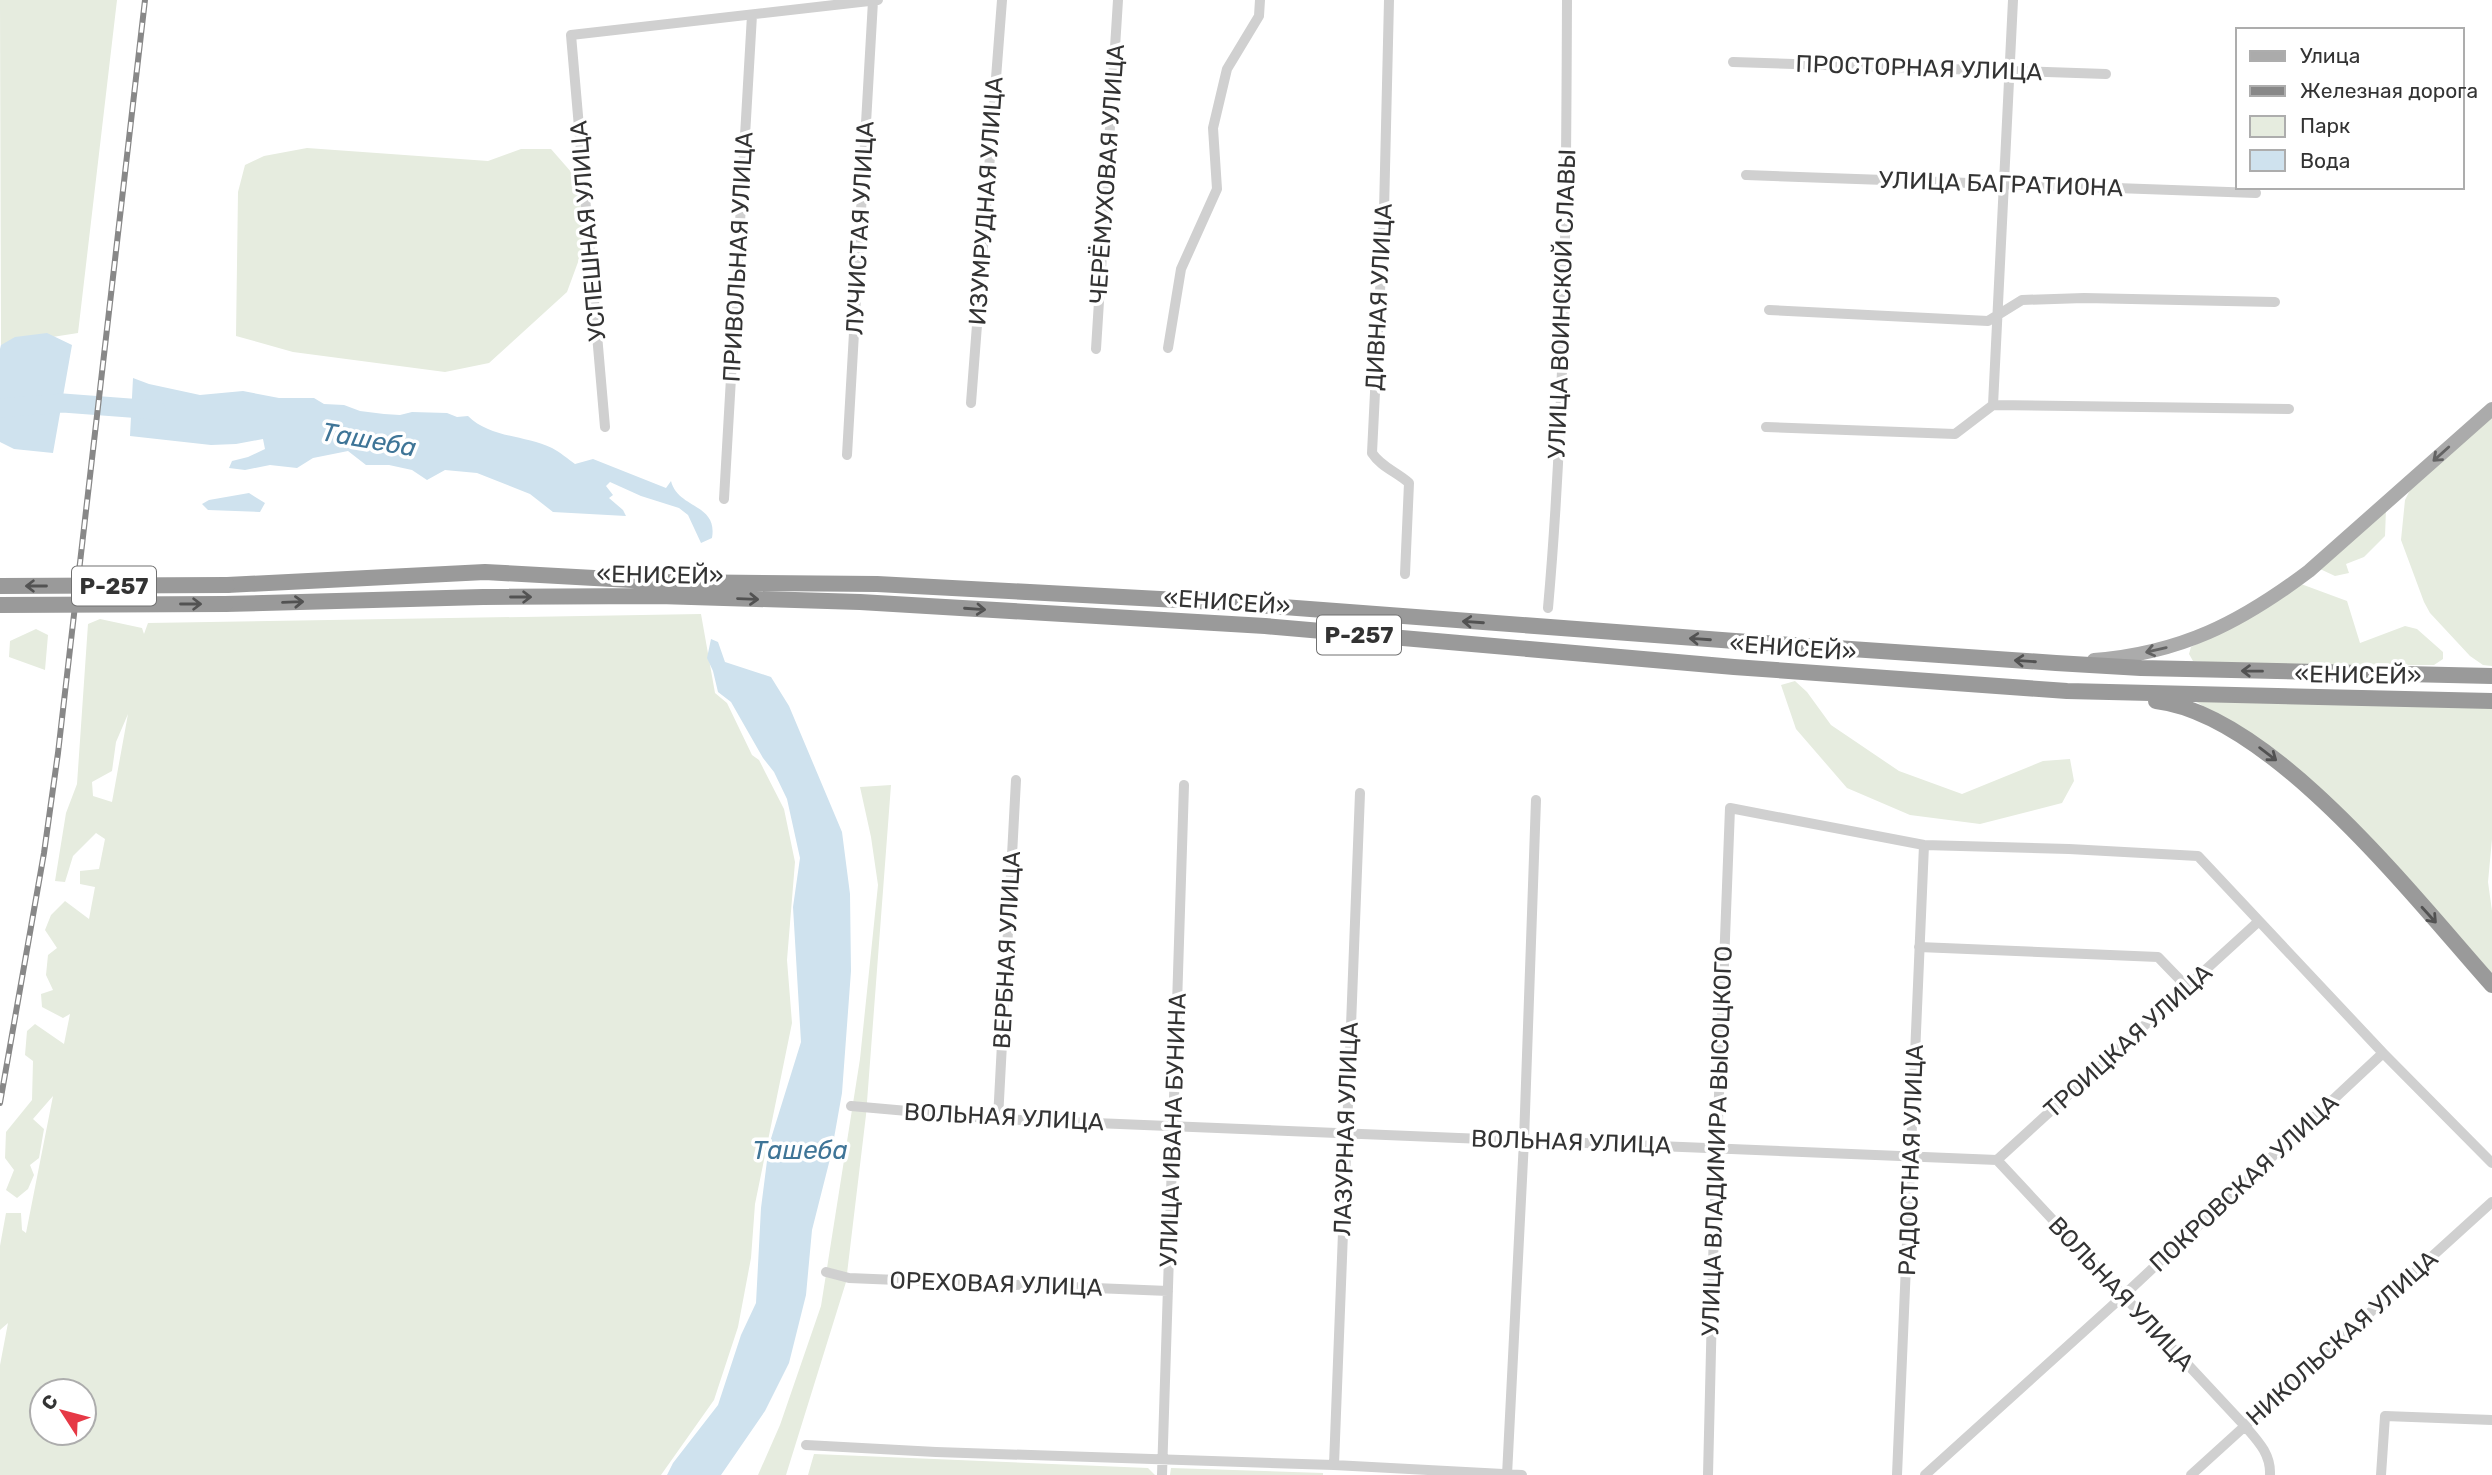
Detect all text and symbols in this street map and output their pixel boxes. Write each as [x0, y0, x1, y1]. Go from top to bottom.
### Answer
legend [2236, 28, 2464, 189]
street label: ЧЕРЁМУХОВАЯ УЛИЦА [1084, 43, 1130, 305]
text: Улица [2300, 43, 2360, 68]
street label: ПРОСТОРНАЯ УЛИЦА [1795, 50, 2043, 86]
street label: ИЗУМРУДНАЯ УЛИЦА [963, 76, 1009, 326]
text: Железная дорога [2300, 78, 2478, 103]
text: Парк [2300, 113, 2350, 138]
street label: УСПЕШНАЯ УЛИЦА [564, 120, 612, 342]
street label: ЛУЧИСТАЯ УЛИЦА [840, 120, 880, 336]
street label: ПРИВОЛЬНАЯ УЛИЦА [717, 131, 759, 383]
text: Вода [2300, 148, 2350, 173]
street label: УЛИЦА ВОИНСКОЙ СЛАВЫ [1543, 149, 1581, 459]
street label: УЛИЦА БАГРАТИОНА [1878, 166, 2124, 202]
street label: ДИВНАЯ УЛИЦА [1360, 203, 1398, 391]
water label: Ташеба [319, 416, 419, 464]
one-way arrow [2433, 446, 2450, 463]
street label: «ЕНИСЕЙ» [596, 560, 724, 590]
road number: Р-257 [72, 566, 156, 606]
one-way arrow [25, 579, 48, 593]
street label: «ЕНИСЕЙ» [1163, 584, 1291, 620]
one-way arrow [509, 590, 532, 604]
one-way arrow [736, 592, 759, 605]
one-way arrow [281, 596, 304, 609]
one-way arrow [179, 597, 202, 611]
one-way arrow [963, 603, 986, 616]
road number: Р-257 [1317, 615, 1401, 654]
one-way arrow [1463, 615, 1485, 628]
street label: «ЕНИСЕЙ» [1729, 630, 1857, 666]
one-way arrow [1690, 632, 1712, 645]
one-way arrow [2145, 644, 2168, 657]
one-way arrow [2014, 654, 2037, 667]
street label: «ЕНИСЕЙ» [2294, 660, 2422, 690]
one-way arrow [2241, 664, 2264, 677]
one-way arrow [2258, 747, 2277, 762]
street label: ВЕРБНАЯ УЛИЦА [988, 850, 1026, 1050]
one-way arrow [2421, 905, 2437, 923]
street label: УЛИЦА ВЛАДИМИРА ВЫСОЦКОГО [1696, 945, 1738, 1337]
street label: ТРОИЦКАЯ УЛИЦА [2038, 958, 2218, 1124]
street label: УЛИЦА ИВАНА БУНИНА [1154, 992, 1192, 1268]
street label: ЛАЗУРНАЯ УЛИЦА [1328, 1021, 1364, 1237]
street label: РАДОСТНАЯ УЛИЦА [1893, 1044, 1929, 1276]
street label: ПОКРОВСКАЯ УЛИЦА [2144, 1088, 2344, 1278]
street label: ВОЛЬНАЯ УЛИЦА [903, 1098, 1105, 1136]
street label: ВОЛЬНАЯ УЛИЦА [1470, 1125, 1672, 1159]
water label: Ташеба [752, 1135, 848, 1166]
street label: ВОЛЬНАЯ УЛИЦА [2042, 1211, 2200, 1377]
street label: НИКОЛЬСКАЯ УЛИЦА [2241, 1245, 2443, 1431]
street label: ОРЕХОВАЯ УЛИЦА [889, 1266, 1103, 1302]
north arrow [28, 1377, 98, 1447]
text: С [36, 1390, 63, 1414]

